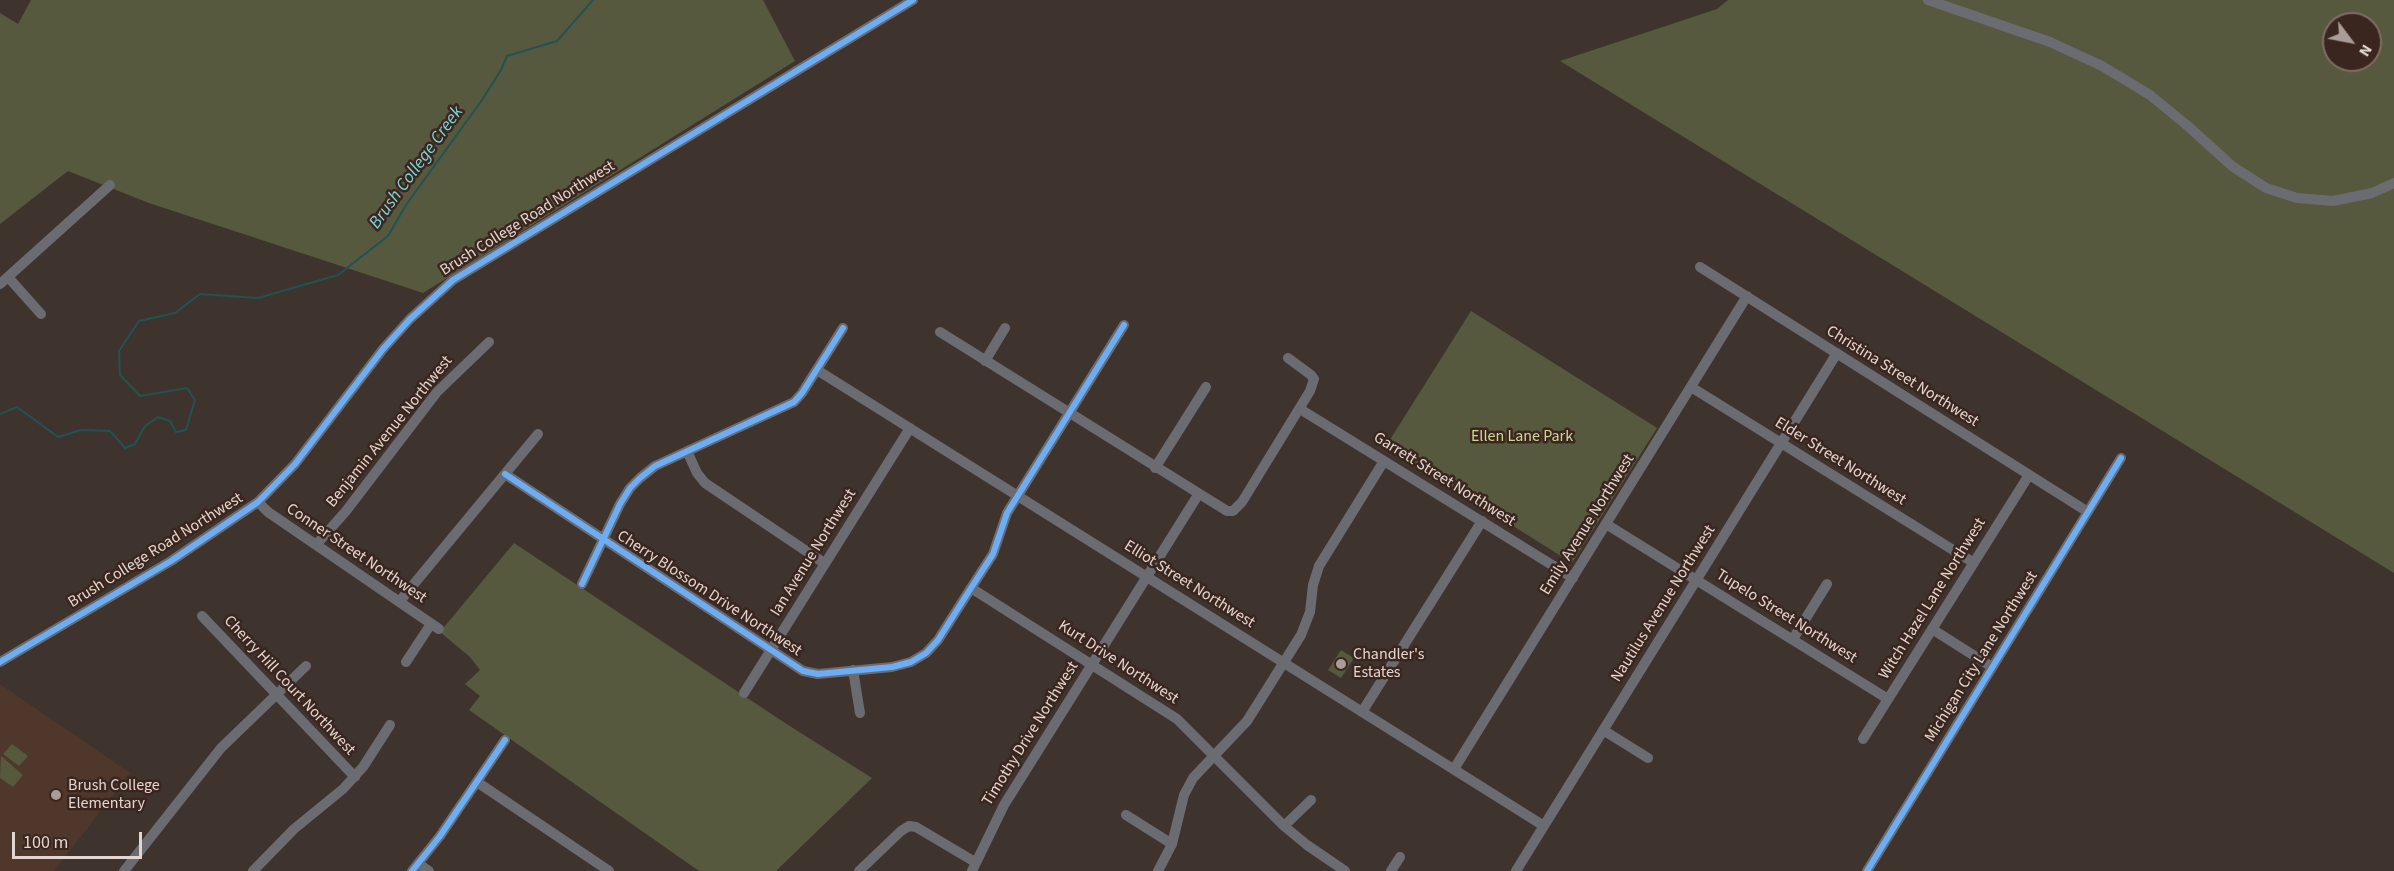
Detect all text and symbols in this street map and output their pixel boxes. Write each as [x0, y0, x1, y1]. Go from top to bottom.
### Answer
north arrow [2322, 12, 2382, 72]
text: N [2353, 40, 2378, 61]
water label: Brush College Creek [365, 102, 469, 234]
street label: Brush College Road Northwest [437, 157, 619, 281]
street label: Christina Street Northwest [1822, 322, 1982, 432]
street label: Benjamin Avenue Northwest [323, 352, 457, 512]
street label: Elder Street Northwest [1771, 414, 1909, 510]
park label: Ellen Lane Park [1471, 427, 1573, 447]
street label: Garrett Street Northwest [1370, 429, 1518, 531]
street label: Emily Avenue Northwest [1537, 451, 1639, 599]
street label: Ian Avenue Northwest [767, 486, 861, 620]
street label: Brush College Road Northwest [65, 489, 247, 613]
street label: Conner Street Northwest [282, 500, 430, 608]
street label: Witch Hazel Lane Northwest [1875, 515, 1991, 683]
street label: Nautilus Avenue Northwest [1608, 522, 1720, 686]
street label: Cherry Blossom Drive Northwest [613, 527, 805, 661]
street label: Elliot Street Northwest [1120, 537, 1258, 633]
street label: Tupelo Street Northwest [1712, 566, 1860, 668]
street label: Michigan City Lane Northwest [1921, 568, 2043, 746]
street label: Cherry Hill Court Northwest [219, 612, 359, 760]
street label: Kurt Drive Northwest [1054, 617, 1182, 709]
place label: Chandler's Estates [1353, 645, 1424, 683]
marker: Chandler's Estates [1334, 657, 1348, 671]
street label: Timothy Drive Northwest [979, 658, 1083, 810]
place label: Brush College Elementary [68, 776, 160, 814]
marker: Brush College Elementary [49, 788, 63, 802]
scale bar [15, 820, 146, 858]
text: 100 m [23, 830, 68, 855]

